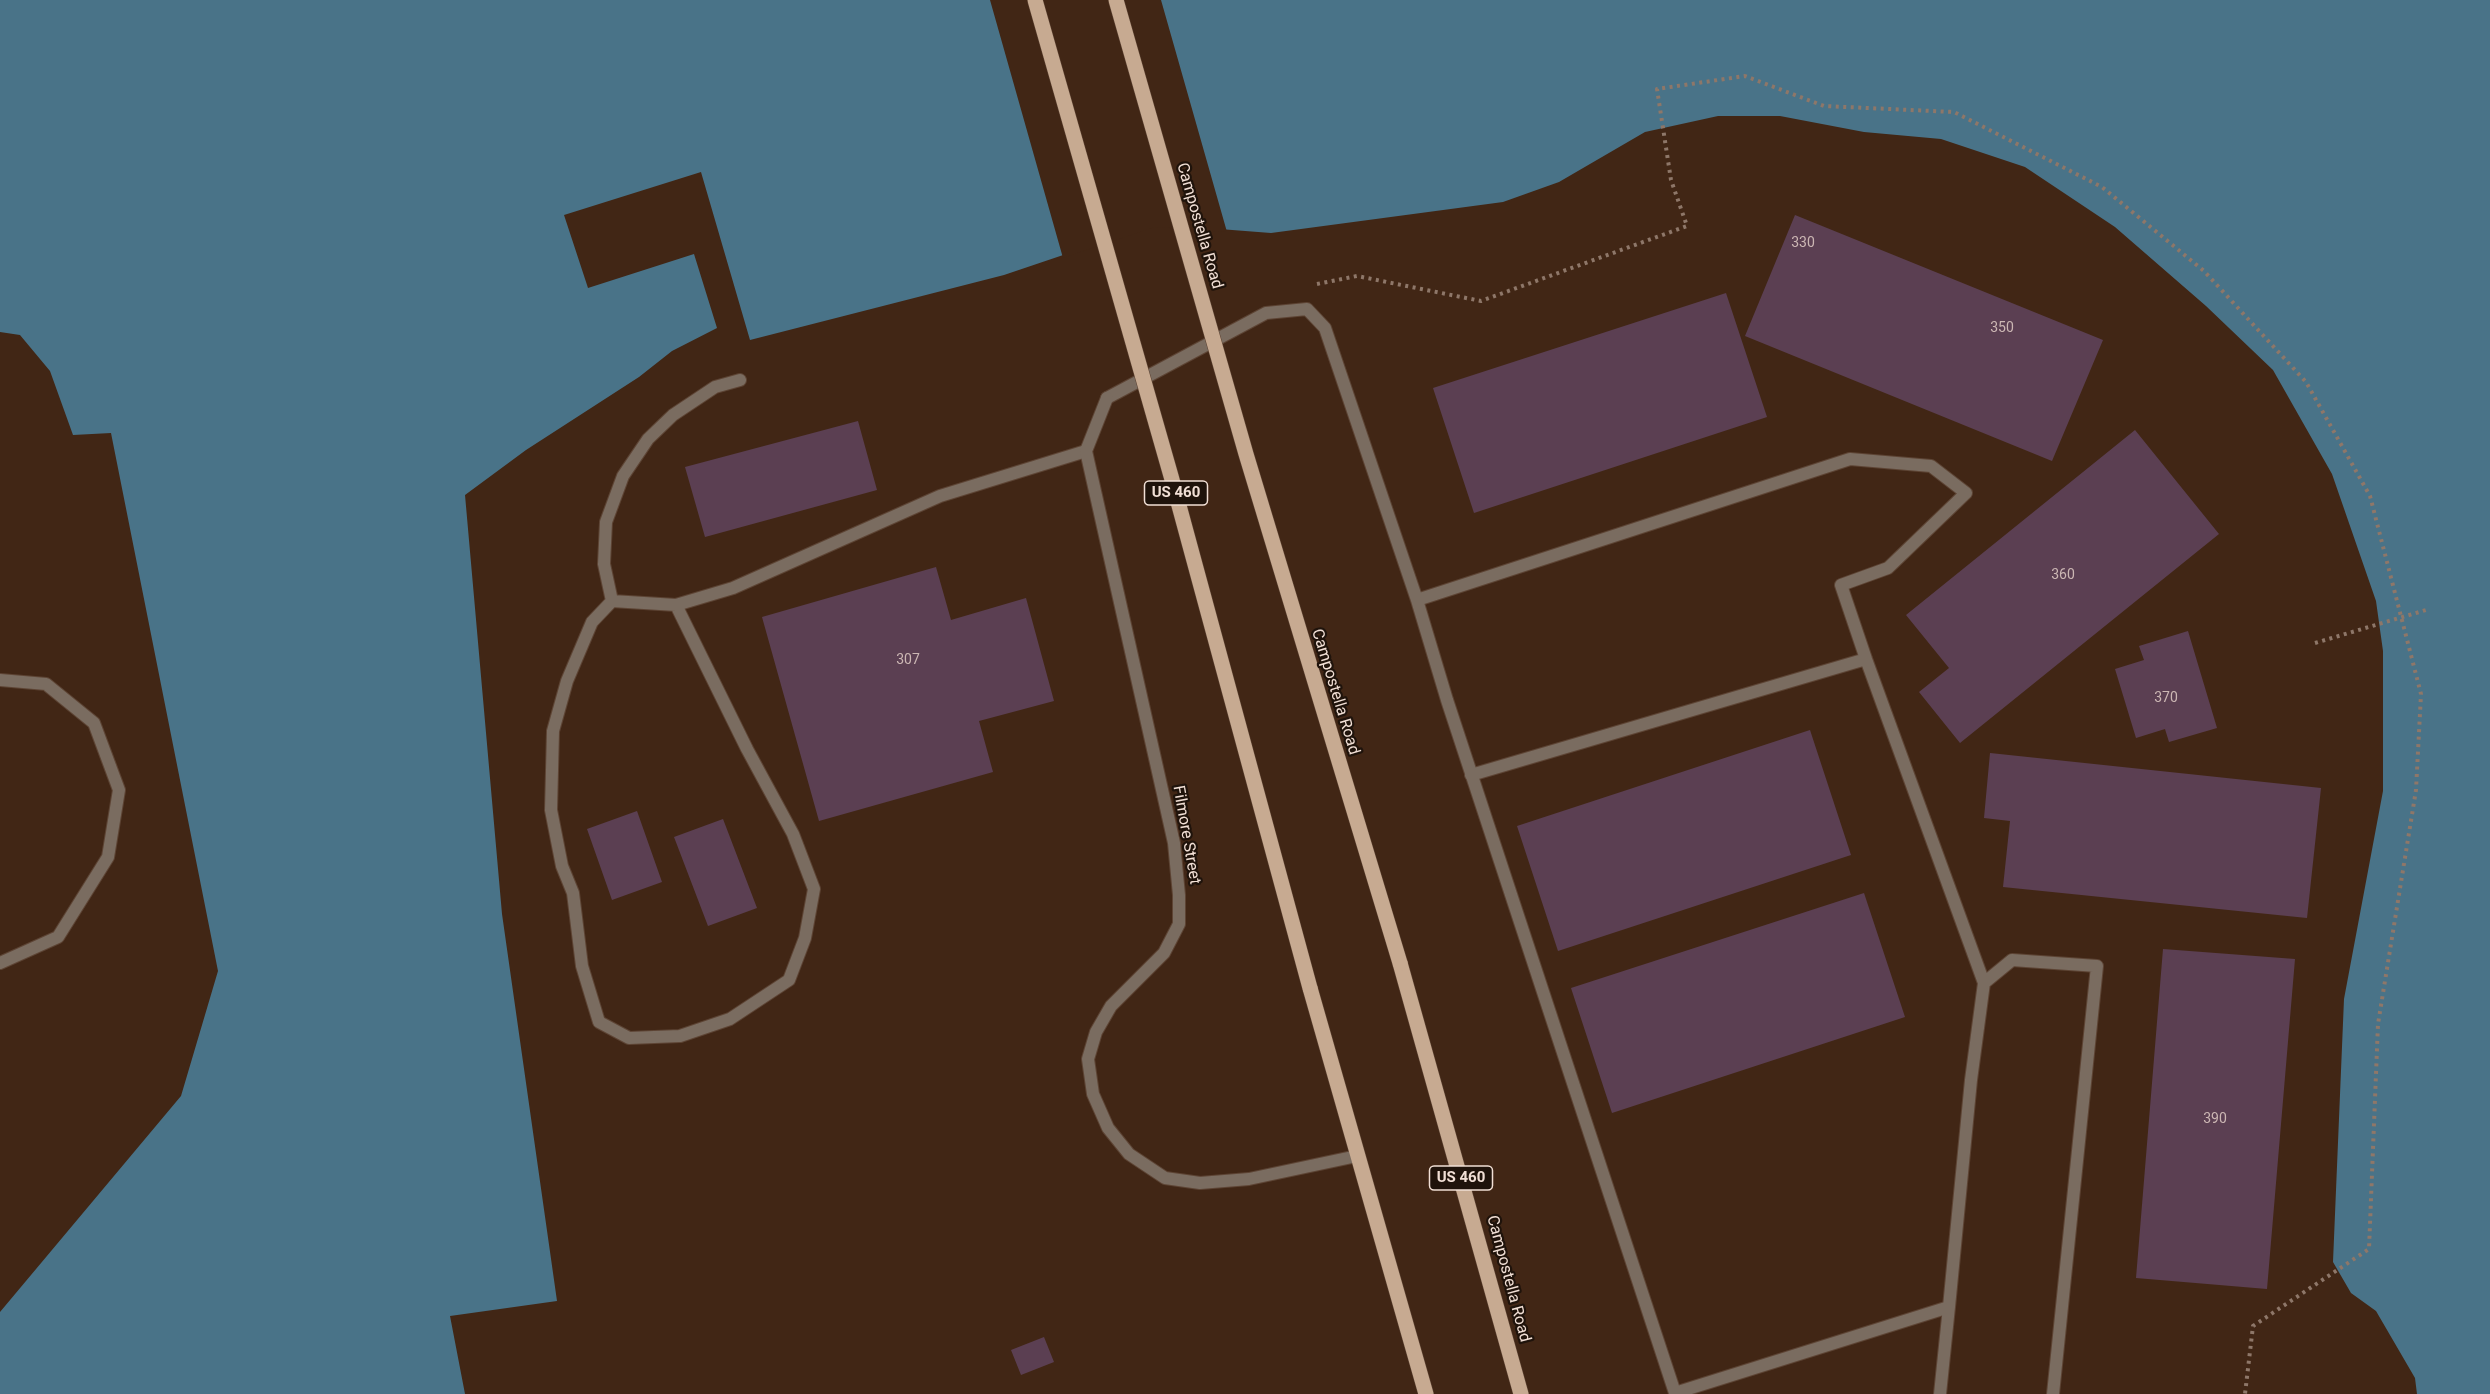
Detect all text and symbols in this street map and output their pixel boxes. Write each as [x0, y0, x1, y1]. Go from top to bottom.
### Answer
street label: Campostella Road [1172, 161, 1226, 291]
house number: 330 [1791, 235, 1815, 251]
house number: 350 [1990, 320, 2014, 336]
road number: US 460 [1144, 481, 1208, 505]
house number: 360 [2051, 567, 2075, 583]
street label: Campostella Road [1307, 627, 1363, 757]
house number: 307 [896, 652, 920, 668]
house number: 370 [2154, 690, 2178, 706]
street label: Filmore Street [1168, 784, 1204, 886]
house number: 390 [2203, 1111, 2227, 1127]
road number: US 460 [1430, 1166, 1492, 1190]
street label: Campostella Road [1482, 1214, 1534, 1344]

